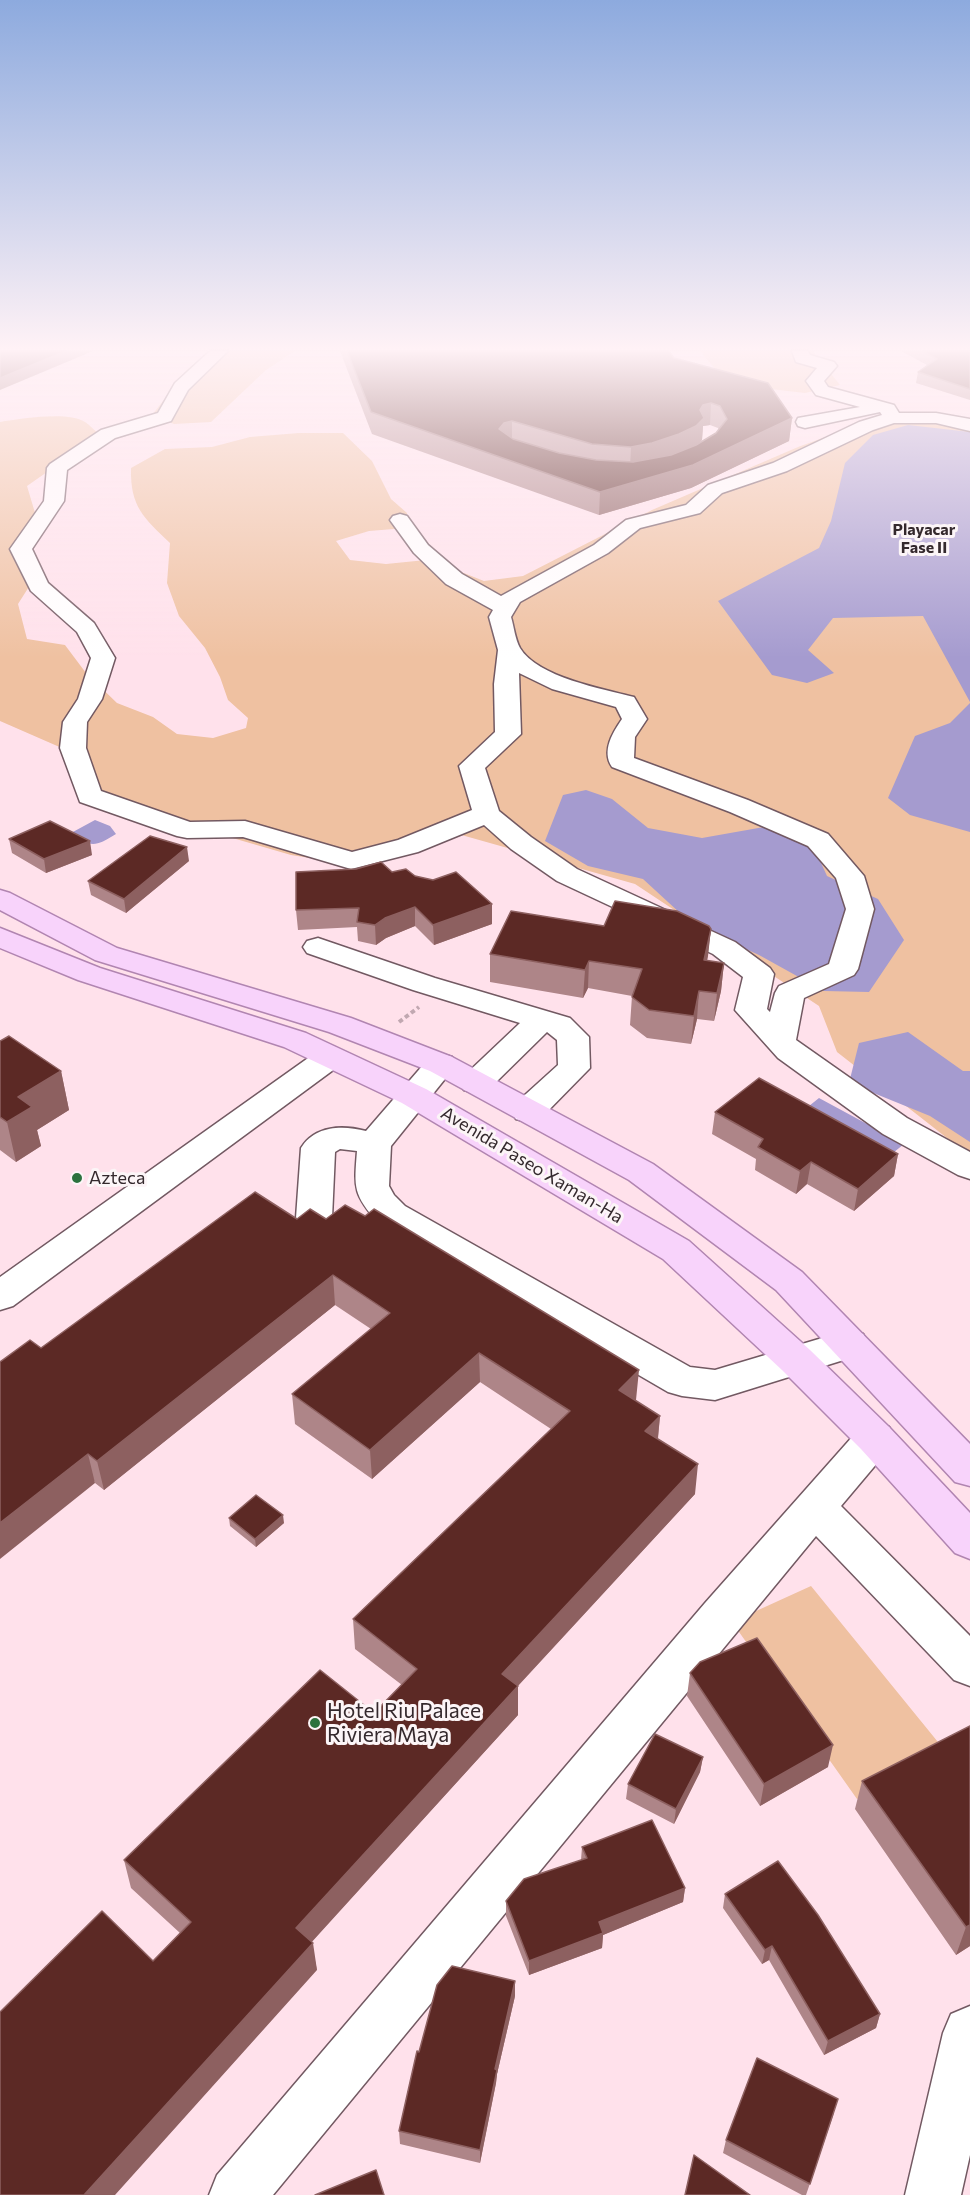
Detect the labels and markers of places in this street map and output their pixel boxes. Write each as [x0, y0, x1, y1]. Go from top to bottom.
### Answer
place label: Azteca [89, 1167, 145, 1189]
marker: Azteca [70, 1171, 84, 1185]
place label: Hotel Riu Palace Riviera Maya [327, 1698, 481, 1748]
marker: Hotel Riu Palace Riviera Maya [308, 1716, 322, 1730]

